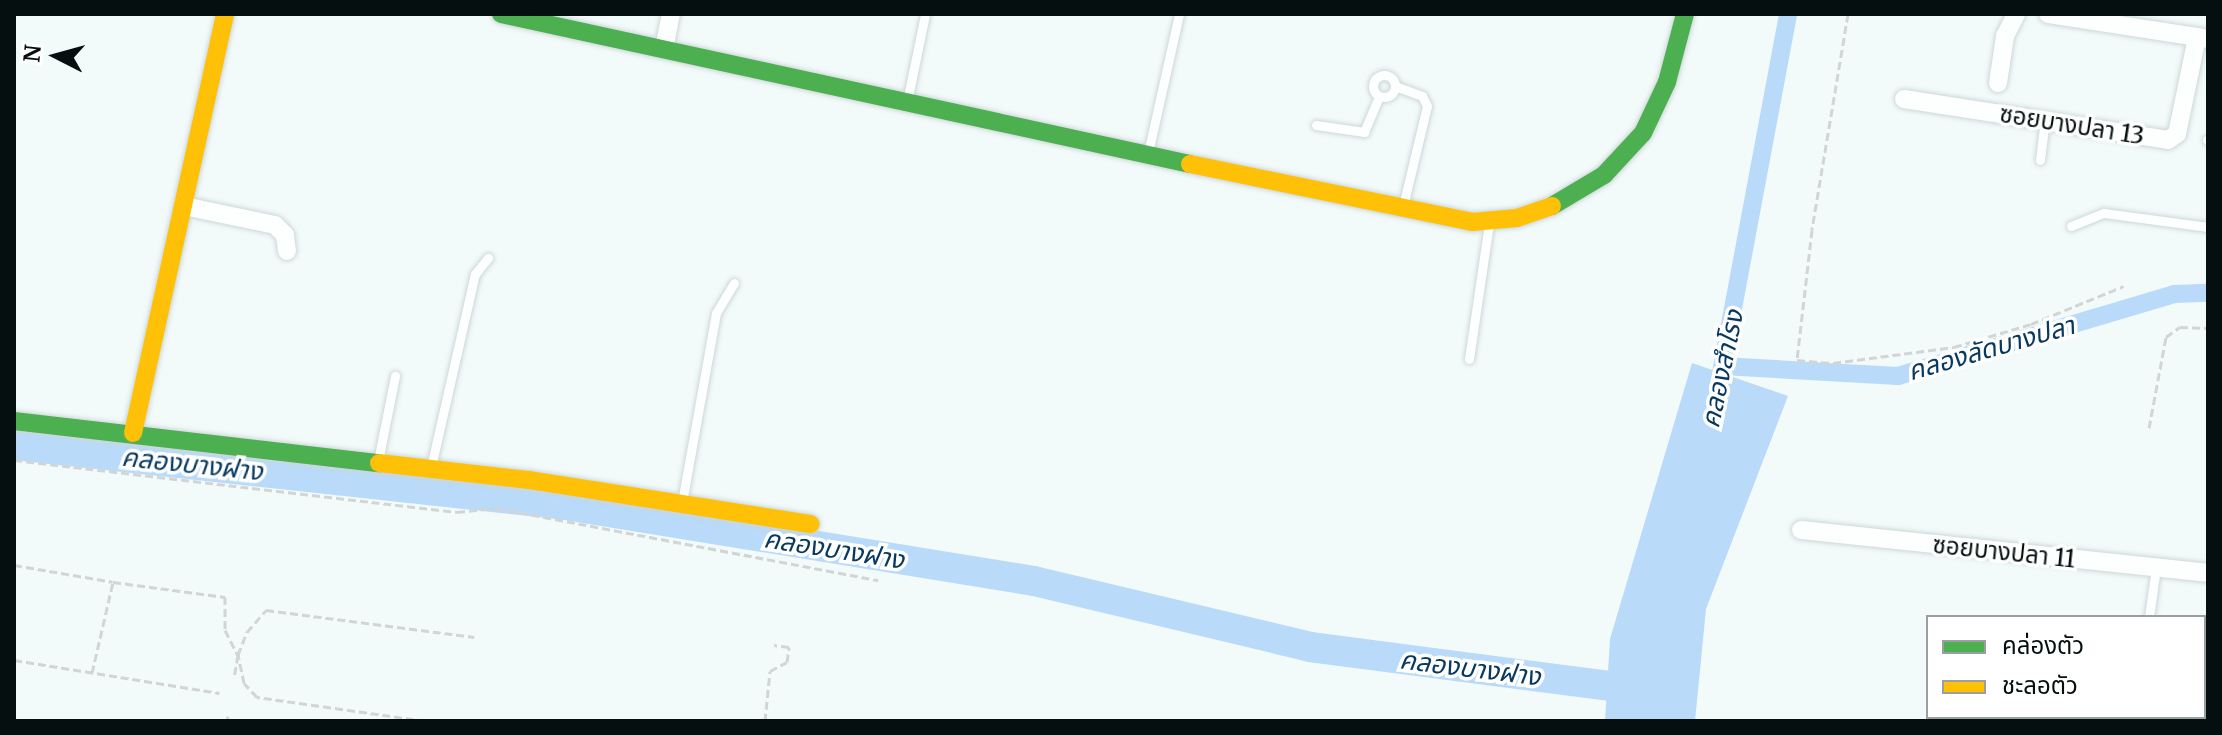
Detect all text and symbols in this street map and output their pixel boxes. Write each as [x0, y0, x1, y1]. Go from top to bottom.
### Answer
north arrow [16, 16, 96, 96]
text: N [17, 43, 47, 64]
street label: ซอยบางปลา 13 [1998, 99, 2146, 151]
water label: คลองสำโรง [1694, 307, 1750, 431]
water label: คลองลัดบางปลา [1904, 309, 2078, 387]
water label: คลองบางฝาง [120, 441, 264, 487]
water label: คลองบางฝาง [762, 523, 906, 575]
street label: ซอยบางปลา 11 [1931, 530, 2077, 574]
legend [1926, 615, 2206, 719]
text: คล่องตัว [2002, 630, 2084, 661]
water label: คลองบางฝาง [1398, 644, 1542, 692]
text: ชะลอตัว [2002, 670, 2078, 701]

